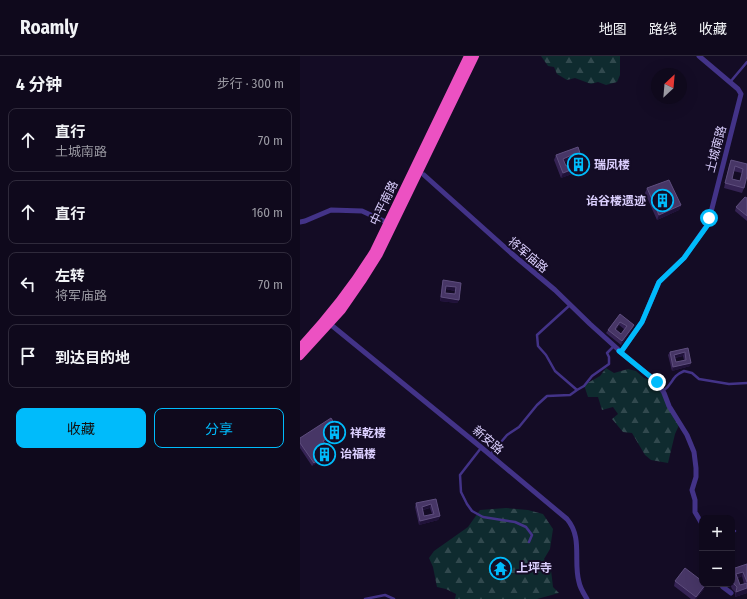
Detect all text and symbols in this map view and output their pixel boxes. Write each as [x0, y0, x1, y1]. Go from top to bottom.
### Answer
text: Roamly [20, 16, 78, 39]
text: 地图 [599, 21, 627, 38]
text: 路线 [649, 21, 677, 38]
text: 收藏 [699, 21, 727, 38]
north arrow [651, 68, 687, 104]
text: 4 分钟 [16, 74, 62, 95]
text: 步行 · 300 m [217, 76, 284, 91]
text: 直行 [55, 123, 85, 141]
street label: 土城南路 [703, 124, 729, 174]
icon: ahead [17, 129, 39, 151]
text: 70 m [258, 133, 283, 148]
text: 土城南路 [55, 144, 107, 159]
building icon: 瑞凤楼 [565, 152, 591, 178]
place label: 瑞凤楼 [594, 158, 630, 172]
street label: 中平南路 [367, 178, 401, 228]
building icon: 诒谷楼遗迹 [649, 188, 675, 214]
place label: 诒谷楼遗迹 [586, 194, 646, 208]
icon: ahead [17, 201, 39, 223]
text: 直行 [55, 205, 85, 223]
text: 160 m [252, 205, 283, 220]
route start [700, 209, 718, 227]
street label: 将军庙路 [505, 234, 551, 276]
text: 左转 [55, 267, 85, 285]
icon: left [17, 273, 39, 295]
text: 70 m [258, 277, 283, 292]
text: 将军庙路 [55, 288, 107, 303]
icon: arrive [17, 345, 39, 367]
text: 到达目的地 [55, 349, 130, 367]
route end [648, 373, 666, 391]
button: 收藏 [16, 408, 146, 448]
button: 分享 [154, 408, 284, 448]
building icon: 祥乾楼 [321, 420, 347, 446]
street label: 新安路 [470, 423, 506, 457]
place label: 祥乾楼 [350, 426, 386, 440]
building icon: 诒福楼 [311, 441, 337, 467]
place label: 诒福楼 [340, 447, 376, 461]
map controls [699, 515, 735, 587]
button: + [699, 515, 735, 551]
button: − [699, 551, 735, 587]
temple icon: 上坪寺 [488, 555, 514, 581]
place label: 上坪寺 [516, 561, 552, 575]

